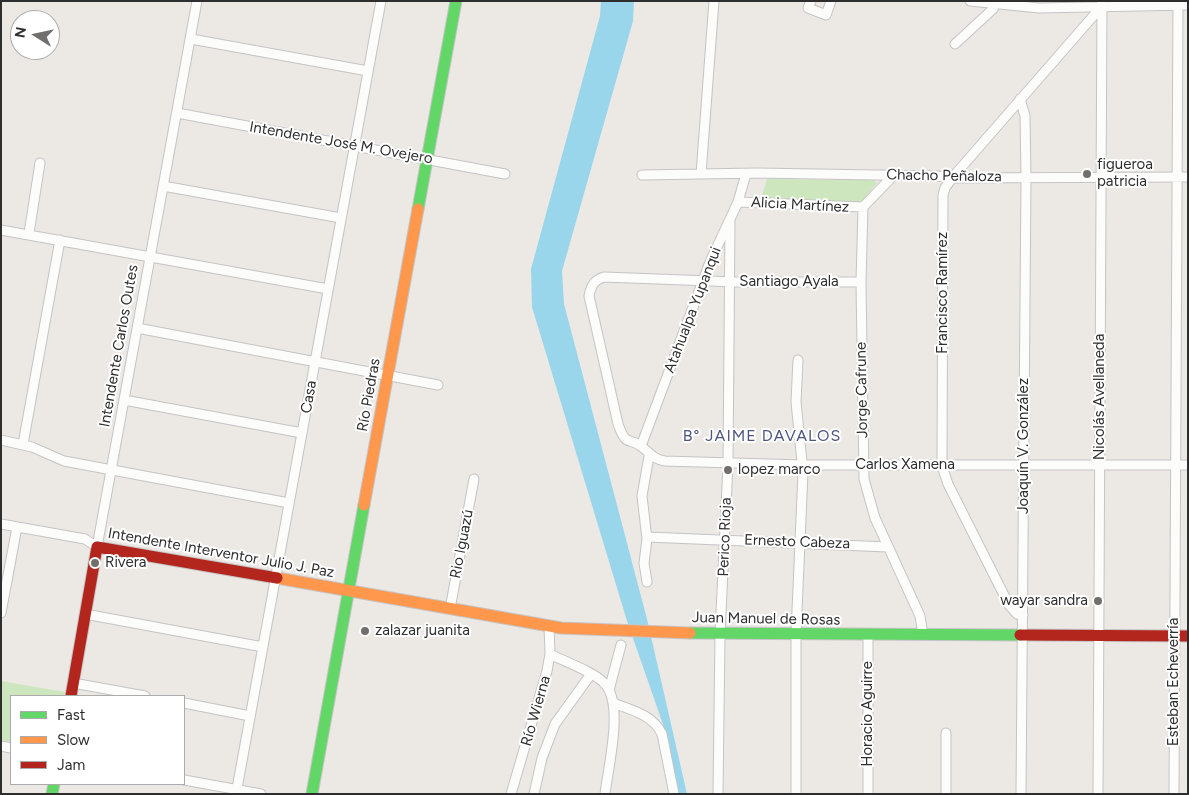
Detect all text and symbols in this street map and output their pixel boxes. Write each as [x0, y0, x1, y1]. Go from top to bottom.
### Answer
north arrow [10, 10, 60, 60]
text: N [11, 26, 30, 39]
street label: Intendente José M. Ovejero [248, 118, 434, 168]
place label: figueroa patricia [1097, 156, 1153, 191]
street label: Chacho Peñaloza [886, 166, 1002, 186]
marker: figueroa patricia [1081, 168, 1093, 180]
street label: Alicia Martínez [750, 193, 850, 217]
street label: Francisco Ramírez [934, 232, 952, 354]
street label: Atahualpa Yupanqui [661, 244, 725, 376]
street label: Intendente Carlos Outes [96, 263, 142, 429]
street label: Santiago Ayala [739, 273, 839, 291]
street label: Nicolás Avellaneda [1091, 334, 1109, 460]
street label: Jorge Cafrune [852, 342, 872, 438]
street label: Río Piedras [354, 357, 384, 433]
street label: Joaquín V. González [1015, 378, 1033, 514]
street label: Casa [297, 379, 321, 415]
district label: B° JAIME DAVALOS [681, 426, 843, 446]
street label: Carlos Xamena [855, 456, 955, 474]
place label: lopez marco [738, 461, 820, 479]
marker: lopez marco [722, 464, 734, 476]
street label: Perico Rioja [715, 497, 735, 577]
street label: Rio Iguazú [446, 508, 478, 580]
street label: Intendente Interventor Julio J. Paz [106, 524, 336, 582]
street label: Ernesto Cabeza [744, 531, 850, 553]
place label: Rivera [105, 554, 146, 572]
marker: Rivera [89, 557, 101, 569]
place label: wayar sandra [1000, 592, 1088, 610]
marker: wayar sandra [1092, 595, 1104, 607]
street label: Juan Manuel de Rosas [692, 609, 840, 629]
street label: Esteban Echeverría [1165, 618, 1183, 746]
place label: zalazar juanita [375, 622, 470, 640]
marker: zalazar juanita [359, 625, 371, 637]
street label: Horacio Aguirre [859, 661, 877, 767]
street label: Río Wierna [517, 674, 555, 748]
legend [10, 695, 185, 785]
text: Fast [57, 706, 85, 724]
text: Slow [57, 731, 90, 749]
text: Jam [57, 756, 85, 774]

